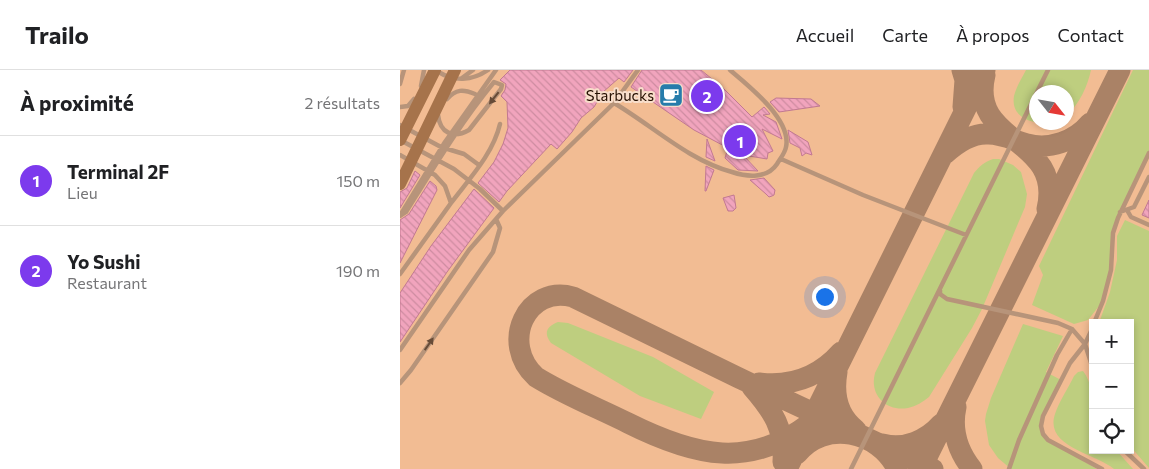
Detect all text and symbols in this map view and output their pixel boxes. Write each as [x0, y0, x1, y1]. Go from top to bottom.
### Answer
text: Trailo [25, 20, 89, 49]
text: Accueil [796, 24, 854, 46]
text: Carte [882, 24, 928, 46]
text: À propos [956, 24, 1030, 46]
text: Contact [1058, 24, 1124, 46]
pin: 2 [691, 77, 723, 115]
cafe icon: Starbucks [658, 82, 684, 108]
north arrow [1029, 85, 1074, 130]
place label: Starbucks [586, 86, 654, 104]
text: À proximité [20, 90, 134, 115]
one-way arrow [489, 91, 500, 104]
text: 2 résultats [304, 93, 380, 112]
pin: 1 [724, 122, 756, 160]
text: Terminal 2F [67, 160, 169, 183]
text: 1 [32, 171, 40, 190]
text: 150 m [337, 171, 380, 190]
text: Lieu [67, 183, 98, 202]
text: Yo Sushi [67, 250, 140, 273]
text: 2 [31, 261, 41, 280]
text: 190 m [336, 261, 380, 280]
text: Restaurant [67, 273, 147, 292]
your location [812, 284, 838, 310]
map controls [1089, 319, 1134, 454]
button: + [1089, 319, 1134, 364]
one-way arrow [424, 337, 434, 351]
button: − [1089, 364, 1134, 409]
button: locate [1089, 409, 1134, 454]

